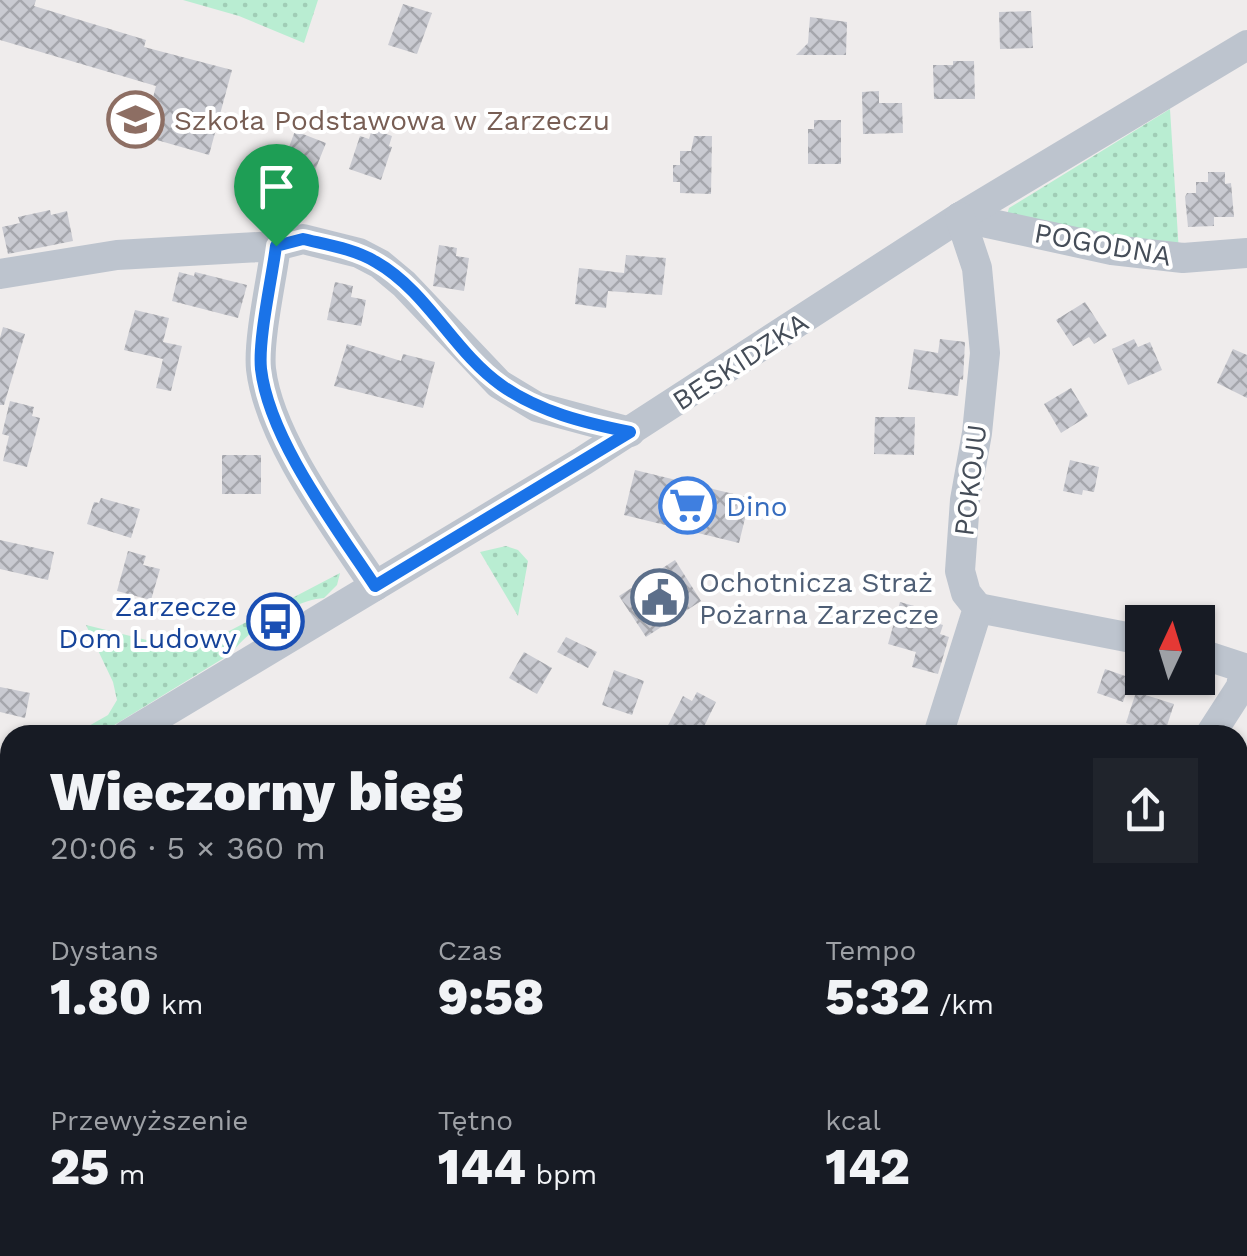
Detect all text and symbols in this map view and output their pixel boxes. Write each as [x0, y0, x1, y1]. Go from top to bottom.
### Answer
school or university icon: Szkoła Podstawowa w Zarzeczu [105, 90, 165, 150]
place label: Szkoła Podstawowa w Zarzeczu [174, 104, 610, 137]
pin [234, 144, 319, 247]
icon: arrive [249, 159, 304, 214]
street label: POGODNA [1032, 216, 1174, 273]
street label: BESKIDZKA [666, 305, 814, 417]
street label: POKOJU [947, 422, 994, 538]
supermarket icon: Dino [657, 476, 717, 536]
place label: Dino [726, 490, 788, 523]
place label: Ochotnicza Straż Pożarna Zarzecze [699, 566, 939, 631]
public building icon: Ochotnicza Straż Pożarna Zarzecze [630, 568, 690, 628]
place label: Zarzecze Dom Ludowy [58, 590, 238, 655]
bus stop icon: Zarzecze Dom Ludowy [246, 592, 306, 652]
north arrow [1125, 605, 1215, 695]
map controls [1125, 605, 1215, 695]
button: share [1093, 758, 1198, 863]
text: Wieczorny bieg [50, 759, 463, 823]
text: 20:06 · 5 × 360 m [50, 829, 326, 867]
text: Dystans [50, 934, 159, 967]
text: Czas [438, 934, 502, 967]
text: Tempo [825, 934, 916, 967]
text: 1.80 [50, 967, 151, 1026]
text: 9:58 [438, 967, 544, 1026]
text: 5:32 [825, 967, 930, 1026]
text: km [151, 988, 203, 1021]
text: /km [930, 988, 994, 1021]
text: Przewyższenie [50, 1104, 248, 1137]
text: Tętno [438, 1104, 513, 1137]
text: kcal [825, 1104, 881, 1137]
text: 25 [50, 1137, 109, 1196]
text: 144 [438, 1137, 526, 1196]
text: 142 [825, 1137, 910, 1196]
text: m [109, 1158, 145, 1191]
text: bpm [526, 1158, 597, 1191]

